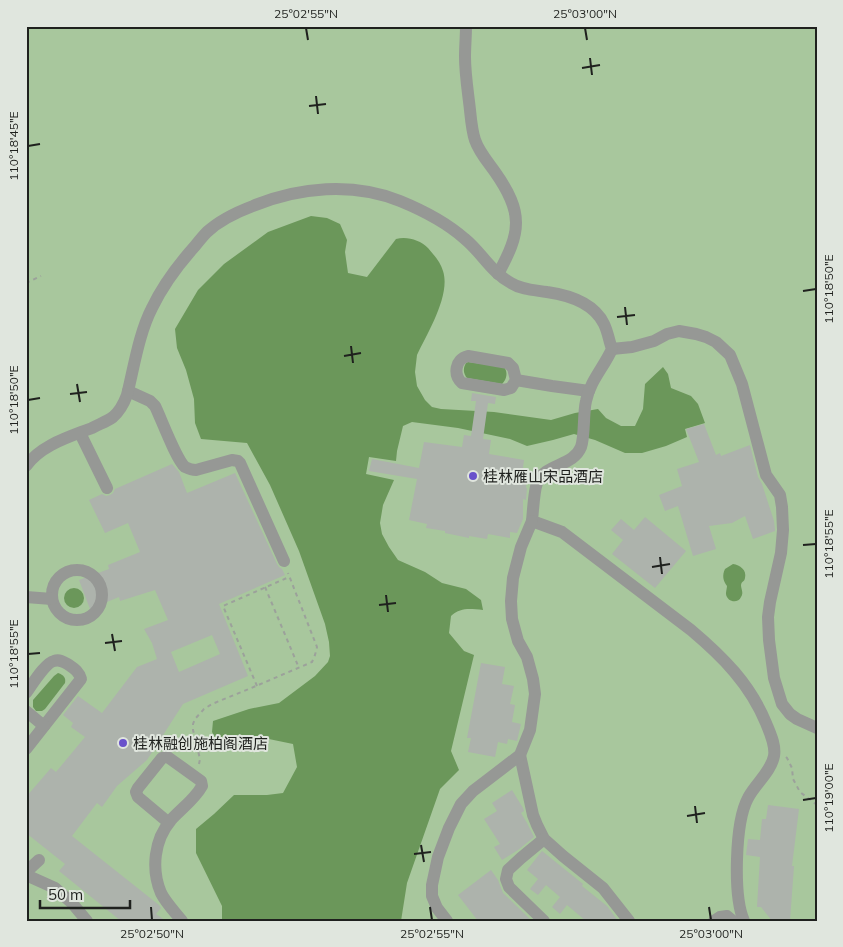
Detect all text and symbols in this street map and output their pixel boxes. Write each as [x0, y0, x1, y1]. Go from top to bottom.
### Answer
text: 25°02'55"N [274, 6, 338, 21]
text: 25°03'00"N [553, 6, 617, 21]
text: 110°18'45"E [6, 111, 21, 181]
text: 110°18'50"E [821, 254, 836, 324]
text: 110°18'50"E [6, 365, 21, 435]
place label: 桂林雁山宋品酒店 [483, 467, 603, 486]
marker: 桂林雁山宋品酒店 [467, 470, 479, 482]
text: 110°18'55"E [821, 509, 836, 579]
text: 110°18'55"E [6, 619, 21, 689]
place label: 桂林融创施柏阁酒店 [133, 734, 268, 753]
marker: 桂林融创施柏阁酒店 [117, 737, 129, 749]
text: 110°19'00"E [821, 763, 836, 833]
scale bar [40, 877, 130, 909]
text: 50 m [48, 885, 83, 904]
text: 25°02'50"N [120, 926, 184, 941]
text: 25°02'55"N [400, 926, 464, 941]
text: 25°03'00"N [679, 926, 743, 941]

